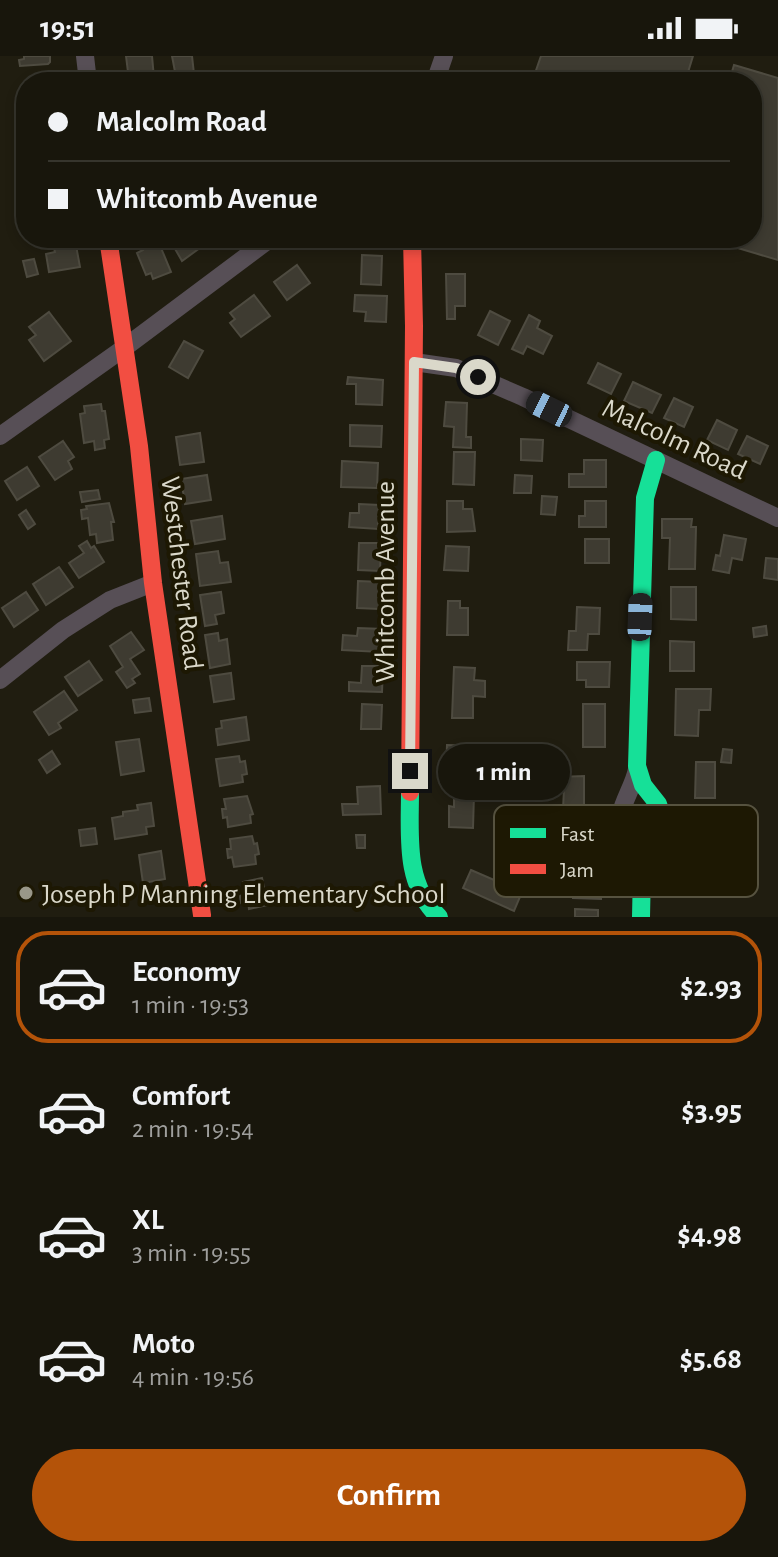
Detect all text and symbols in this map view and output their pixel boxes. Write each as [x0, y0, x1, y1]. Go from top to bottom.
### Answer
text: 19:51 [40, 13, 96, 43]
text: Malcolm Road [96, 107, 267, 137]
text: Whitcomb Avenue [96, 184, 318, 214]
route start [460, 359, 496, 395]
car [522, 388, 576, 430]
street label: Malcolm Road [598, 394, 751, 485]
street label: Westchester Road [155, 475, 207, 672]
street label: Whitcomb Avenue [372, 481, 400, 683]
car [627, 593, 653, 641]
callout: 1 min [438, 743, 570, 799]
route end [392, 753, 428, 789]
text: 1 min [477, 759, 531, 785]
legend [494, 805, 758, 897]
text: Fast [560, 823, 594, 845]
text: Jam [560, 859, 594, 881]
place label: Joseph P Manning Elementary School [42, 881, 445, 909]
marker: Joseph P Manning Elementary School [17, 884, 35, 902]
icon: car [36, 951, 108, 1023]
text: Economy [132, 957, 241, 987]
text: $2.93 [680, 972, 742, 1002]
text: 1 min · 19:53 [132, 992, 249, 1018]
icon: car [36, 1075, 108, 1147]
text: Comfort [132, 1081, 231, 1111]
text: $3.95 [681, 1096, 742, 1126]
text: 2 min · 19:54 [132, 1116, 254, 1142]
icon: car [36, 1199, 108, 1271]
text: XL [132, 1205, 164, 1235]
text: $4.98 [677, 1220, 742, 1250]
text: 3 min · 19:55 [132, 1240, 251, 1266]
icon: car [36, 1323, 108, 1395]
text: Moto [132, 1329, 195, 1359]
text: $5.68 [679, 1344, 742, 1374]
text: 4 min · 19:56 [132, 1364, 254, 1390]
button: Confirm [32, 1449, 746, 1541]

